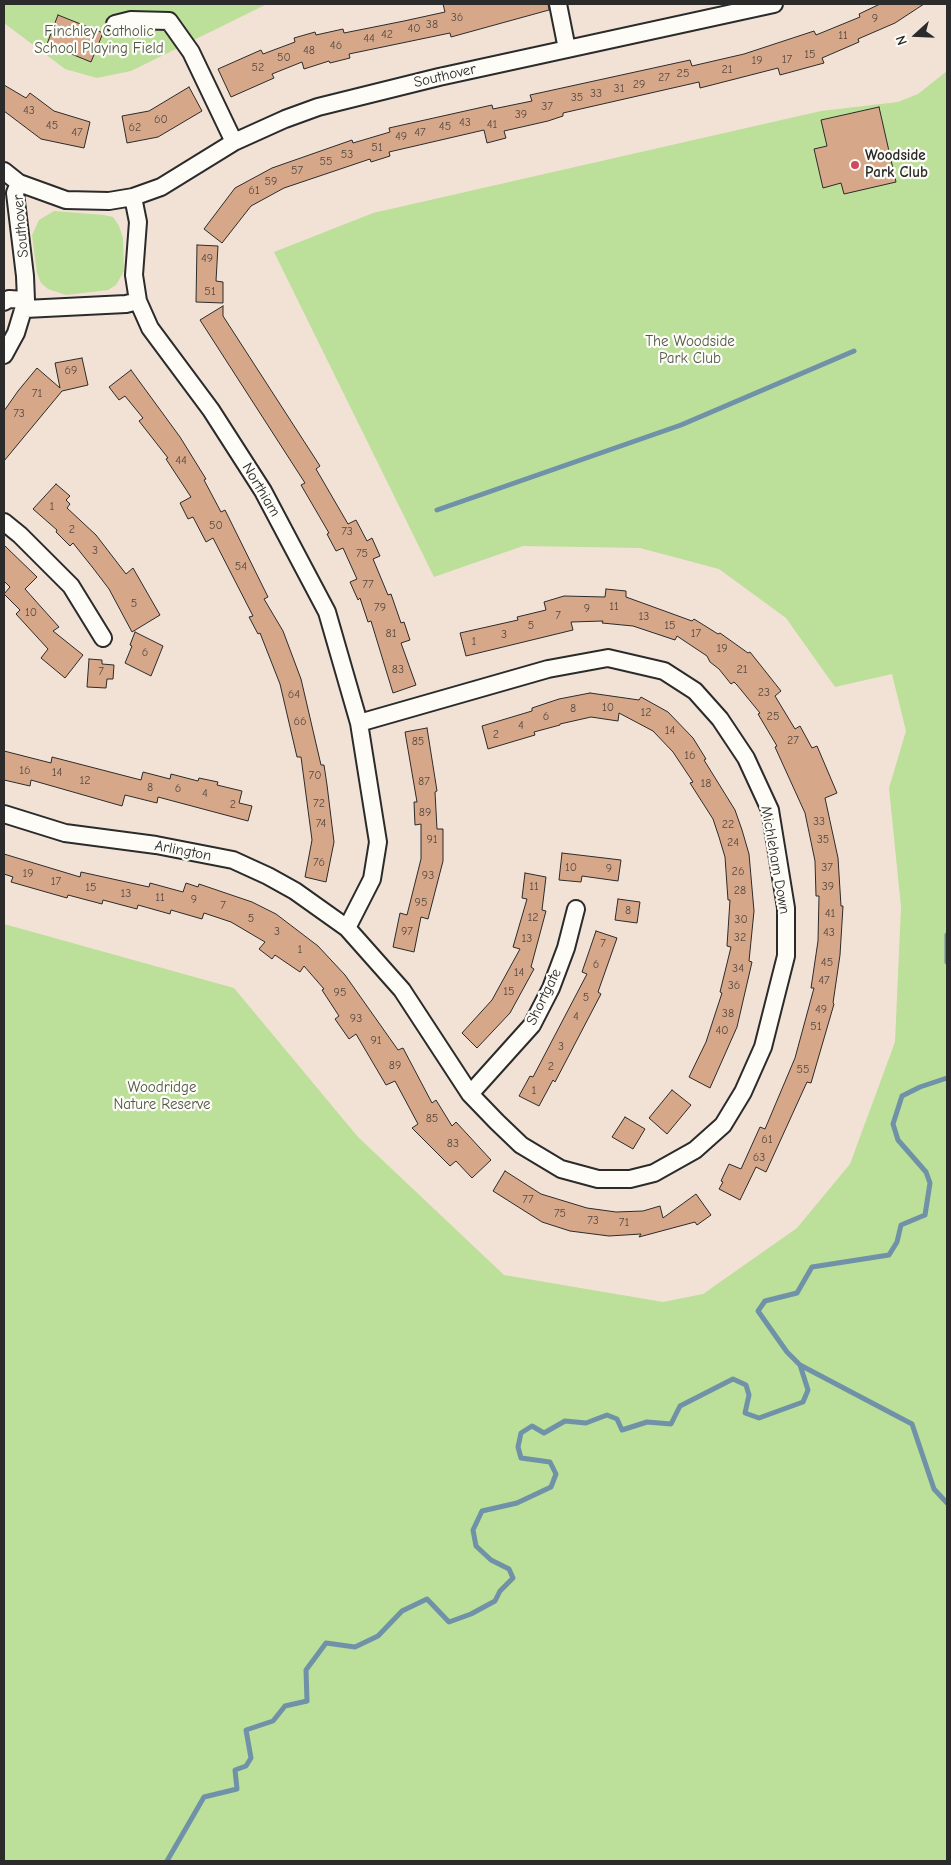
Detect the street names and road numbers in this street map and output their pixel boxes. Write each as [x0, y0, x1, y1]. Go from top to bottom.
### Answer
street label: Southover [412, 60, 478, 92]
street label: Southover [9, 194, 33, 258]
street label: Northiam [238, 460, 284, 520]
street label: Michleham Down [757, 804, 793, 916]
street label: Arlington [153, 837, 213, 865]
street label: Shortgate [523, 966, 565, 1028]

